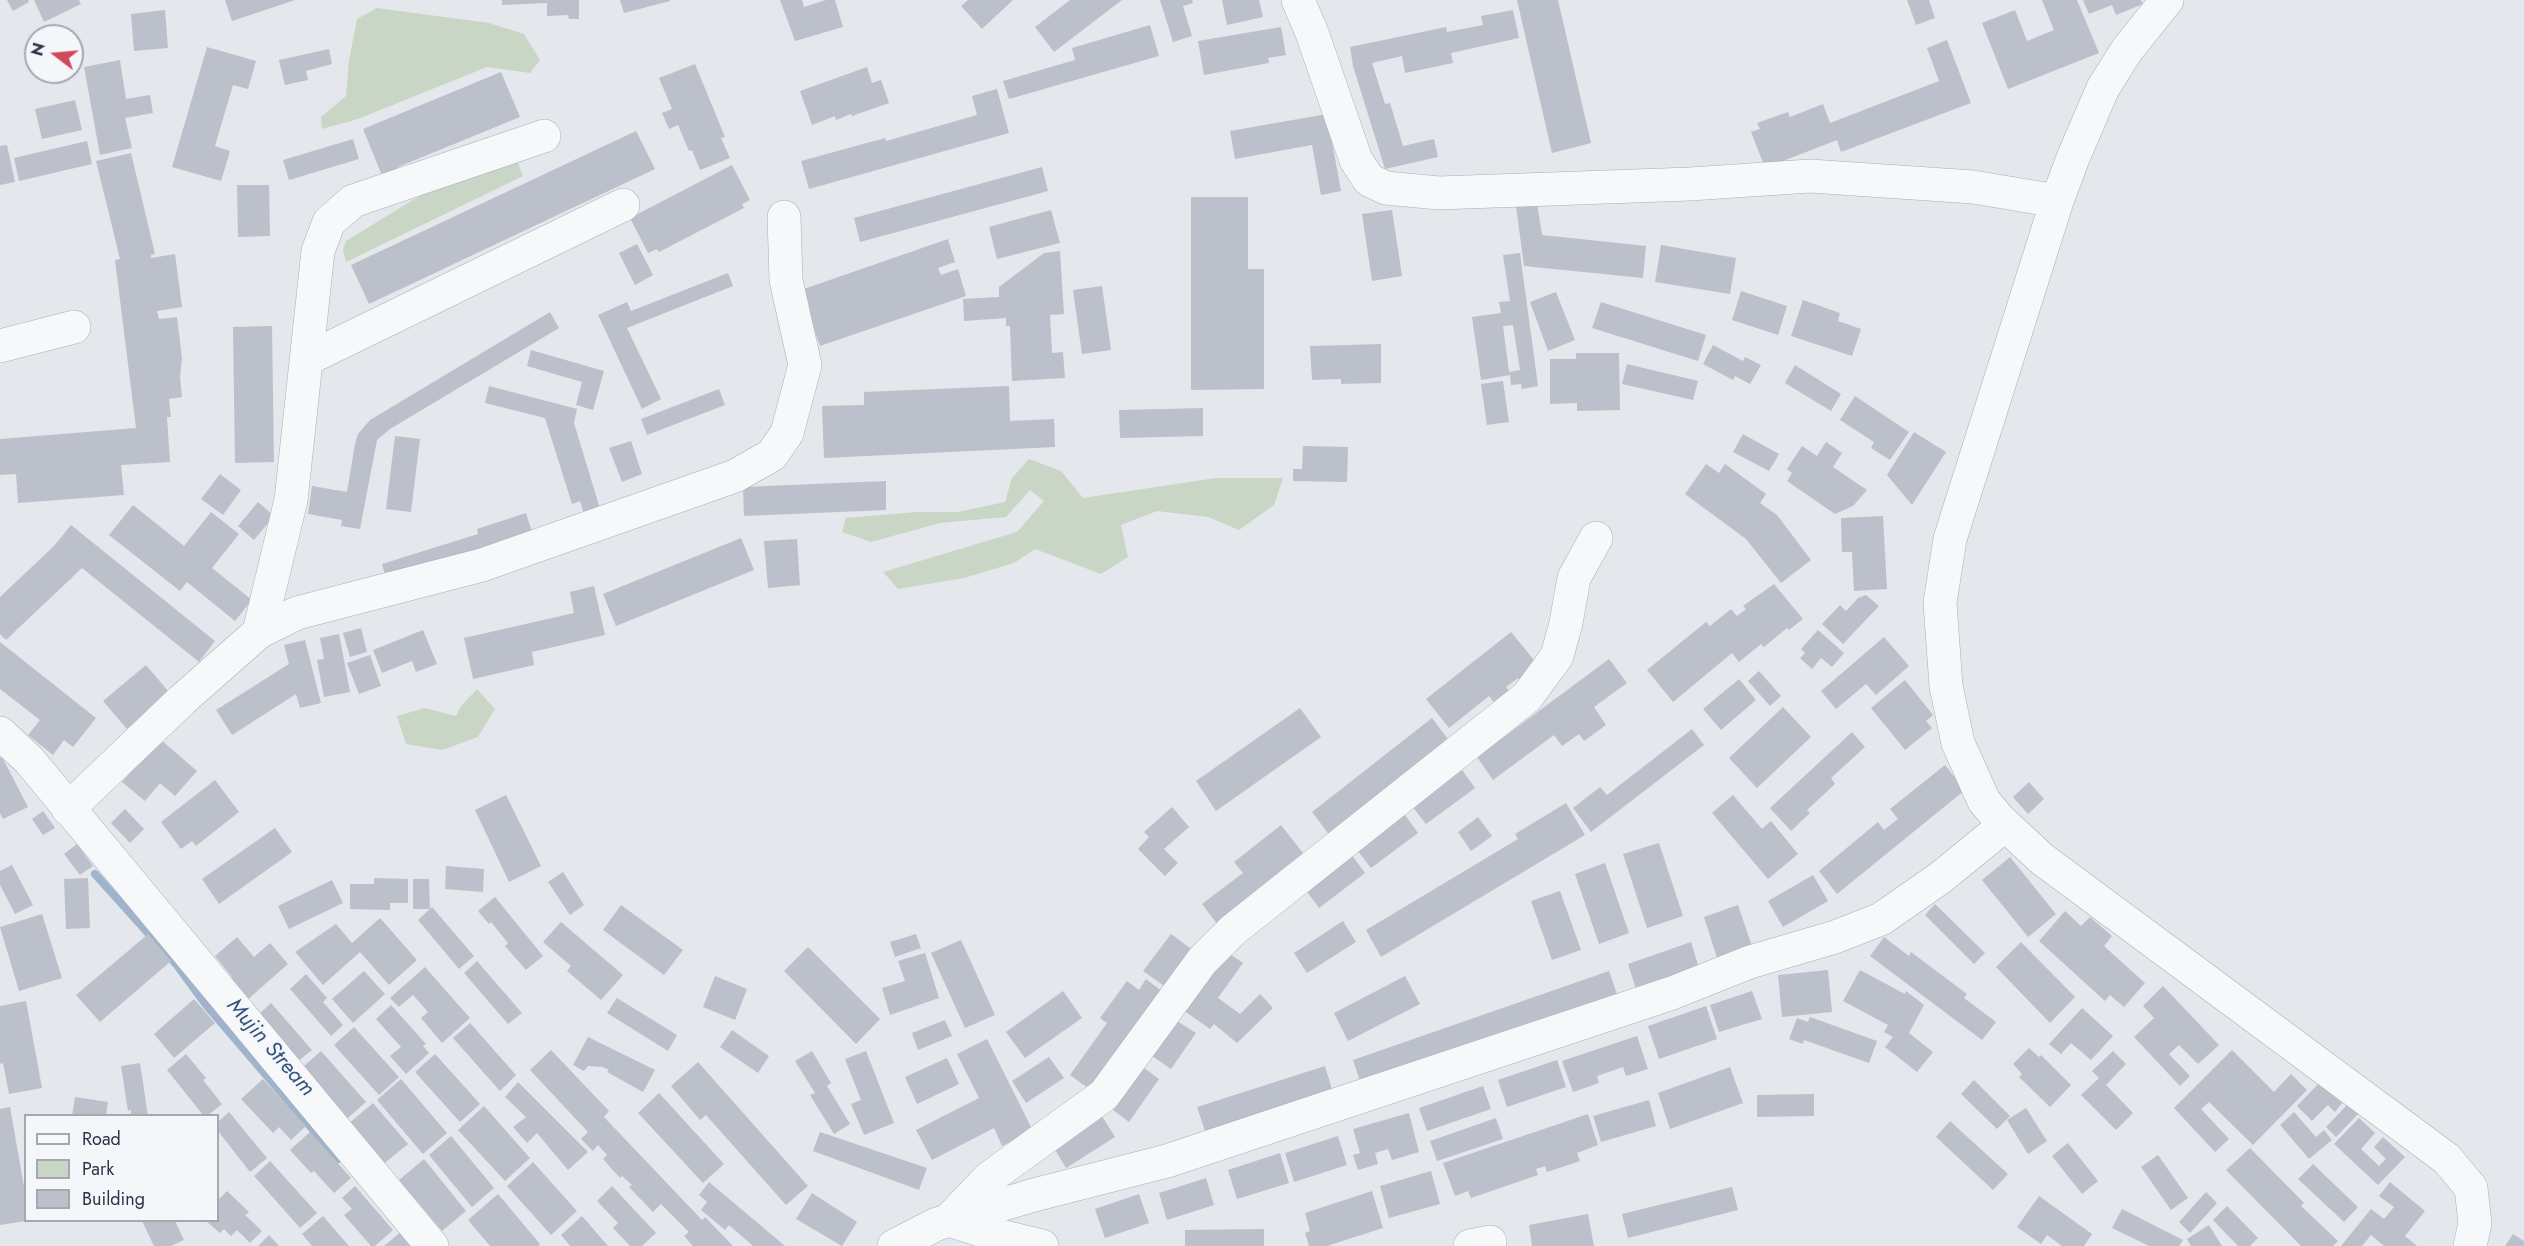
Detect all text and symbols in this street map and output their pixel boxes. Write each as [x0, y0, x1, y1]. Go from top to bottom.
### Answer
north arrow [24, 24, 84, 84]
text: N [25, 40, 51, 59]
water label: Mujin Stream [220, 994, 320, 1102]
legend [24, 1114, 219, 1222]
text: Road [82, 1126, 121, 1152]
text: Park [82, 1156, 114, 1182]
text: Building [82, 1186, 145, 1212]

